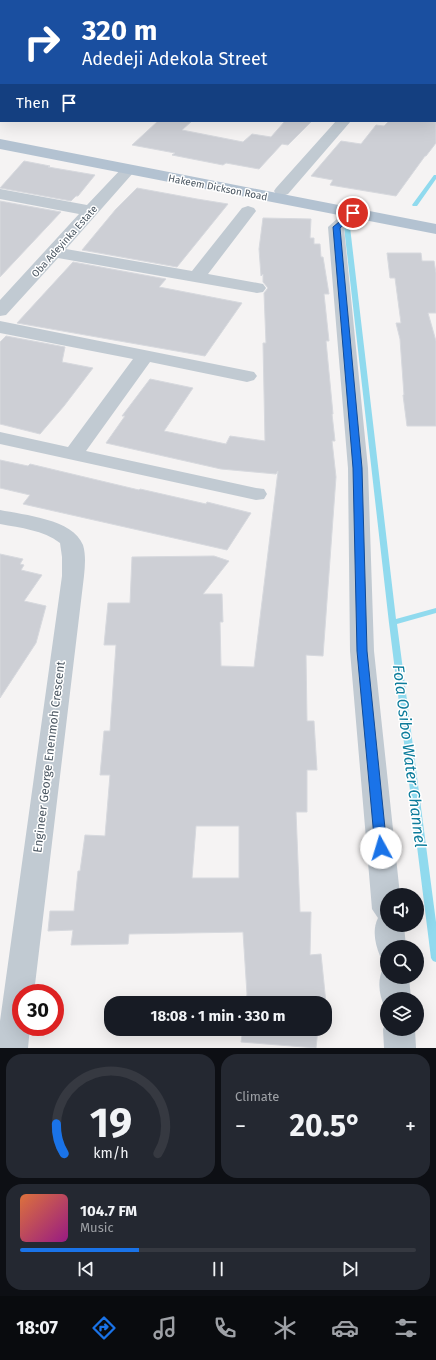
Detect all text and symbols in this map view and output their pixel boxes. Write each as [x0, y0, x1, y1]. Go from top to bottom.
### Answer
text: 320 m [82, 14, 157, 47]
icon: right [16, 16, 68, 68]
text: Adedeji Adekola Street [82, 48, 267, 70]
icon: arrive [58, 92, 80, 114]
text: Then [16, 94, 50, 112]
street label: Hakeem Dickson Road [167, 172, 268, 203]
pin [336, 196, 370, 230]
icon: arrive [342, 202, 364, 224]
street label: Oba Adeyinka Estate [29, 203, 100, 280]
street label: Engineer George Enenmoh Crescent [30, 660, 68, 854]
water label: Fola Osibo Water Channel [389, 663, 430, 849]
position arrow [360, 827, 402, 869]
map controls [380, 888, 424, 1036]
button: sound [380, 888, 424, 932]
button: search [380, 940, 424, 984]
speed limit sign: 30 [12, 984, 64, 1036]
button: layers [380, 992, 424, 1036]
text: 18:08 · 1 min · 330 m [151, 1007, 285, 1025]
text: Climate [235, 1089, 279, 1104]
text: 19 [89, 1098, 132, 1148]
text: 20.5° [290, 1108, 362, 1144]
text: − [235, 1113, 246, 1140]
text: + [405, 1113, 416, 1140]
text: km/h [93, 1145, 128, 1162]
text: 104.7 FM [80, 1202, 137, 1220]
text: Music [80, 1220, 114, 1235]
icon: previous [75, 1258, 97, 1280]
icon: pause [207, 1258, 229, 1280]
icon: next [339, 1258, 361, 1280]
icon: directions [90, 1314, 118, 1342]
icon: music [151, 1314, 179, 1342]
icon: phone [211, 1314, 239, 1342]
icon: climate [271, 1314, 299, 1342]
icon: car [331, 1314, 359, 1342]
icon: filters [392, 1314, 420, 1342]
text: 18:07 [16, 1317, 58, 1339]

